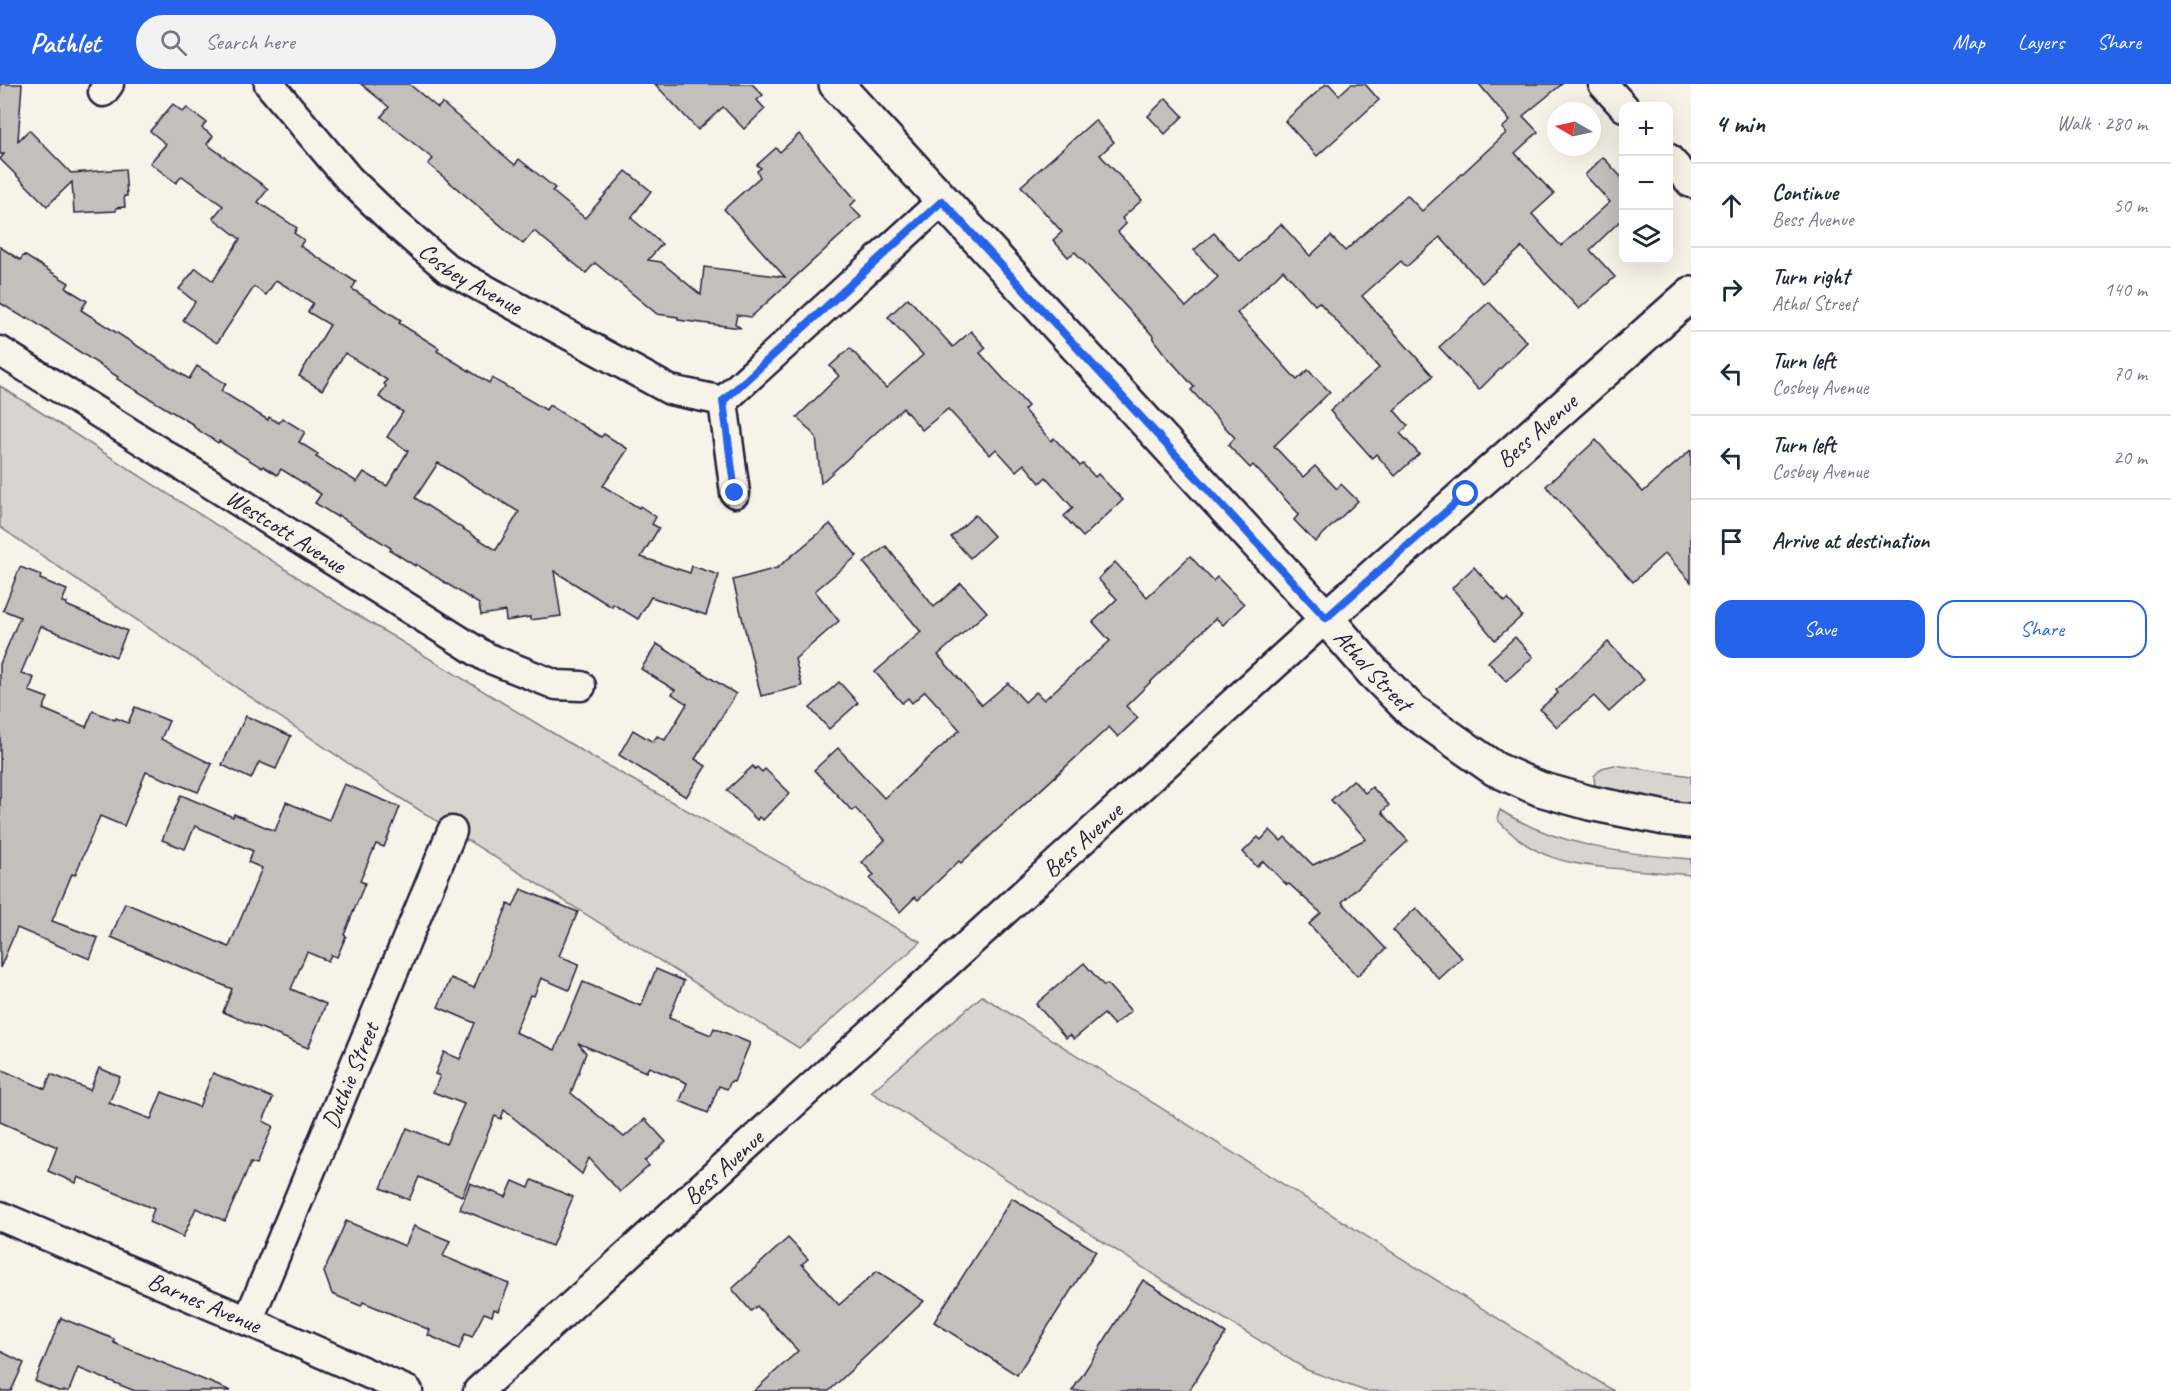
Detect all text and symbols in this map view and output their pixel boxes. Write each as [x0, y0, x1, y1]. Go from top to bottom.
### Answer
search box [136, 15, 556, 69]
text: Pathlet [30, 25, 100, 60]
icon: search [157, 26, 190, 59]
text: Search here [205, 28, 295, 56]
text: Map [1952, 29, 1985, 55]
text: Layers [2018, 29, 2064, 55]
text: Share [2097, 29, 2141, 55]
north arrow [1547, 102, 1601, 156]
map controls [1619, 102, 1673, 264]
button: + [1619, 102, 1673, 156]
text: 4 min [1715, 107, 1765, 140]
text: Walk · 280 m [2057, 111, 2147, 136]
button: − [1619, 156, 1673, 210]
text: Continue [1772, 179, 1838, 207]
icon: ahead [1715, 189, 1748, 222]
text: 50 m [2113, 193, 2147, 218]
text: Bess Avenue [1772, 207, 1853, 232]
button: layers [1619, 210, 1673, 264]
street label: Cosbey Avenue [413, 236, 529, 322]
text: Turn right [1772, 263, 1849, 291]
icon: right [1715, 273, 1748, 306]
text: 140 m [2104, 277, 2147, 302]
text: Athol Street [1772, 291, 1857, 316]
text: Turn left [1772, 347, 1836, 375]
icon: left [1715, 357, 1748, 390]
text: 70 m [2113, 361, 2147, 386]
text: Cosbey Avenue [1772, 375, 1868, 400]
street label: Bess Avenue [1490, 386, 1585, 474]
text: Turn left [1772, 431, 1836, 459]
icon: left [1715, 441, 1748, 474]
text: 20 m [2113, 445, 2147, 470]
text: Cosbey Avenue [1772, 459, 1868, 484]
route end [721, 479, 747, 505]
route start [1452, 480, 1478, 506]
street label: Westcott Avenue [221, 482, 353, 581]
icon: arrive [1715, 525, 1748, 558]
text: Arrive at destination [1772, 527, 1929, 555]
button: Save [1715, 600, 1925, 658]
button: Share [1937, 600, 2147, 658]
street label: Athol Street [1327, 623, 1421, 720]
street label: Bess Avenue [1036, 794, 1130, 884]
street label: Duthie Street [315, 1016, 386, 1133]
street label: Bess Avenue [677, 1122, 771, 1211]
street label: Barnes Avenue [144, 1265, 267, 1341]

